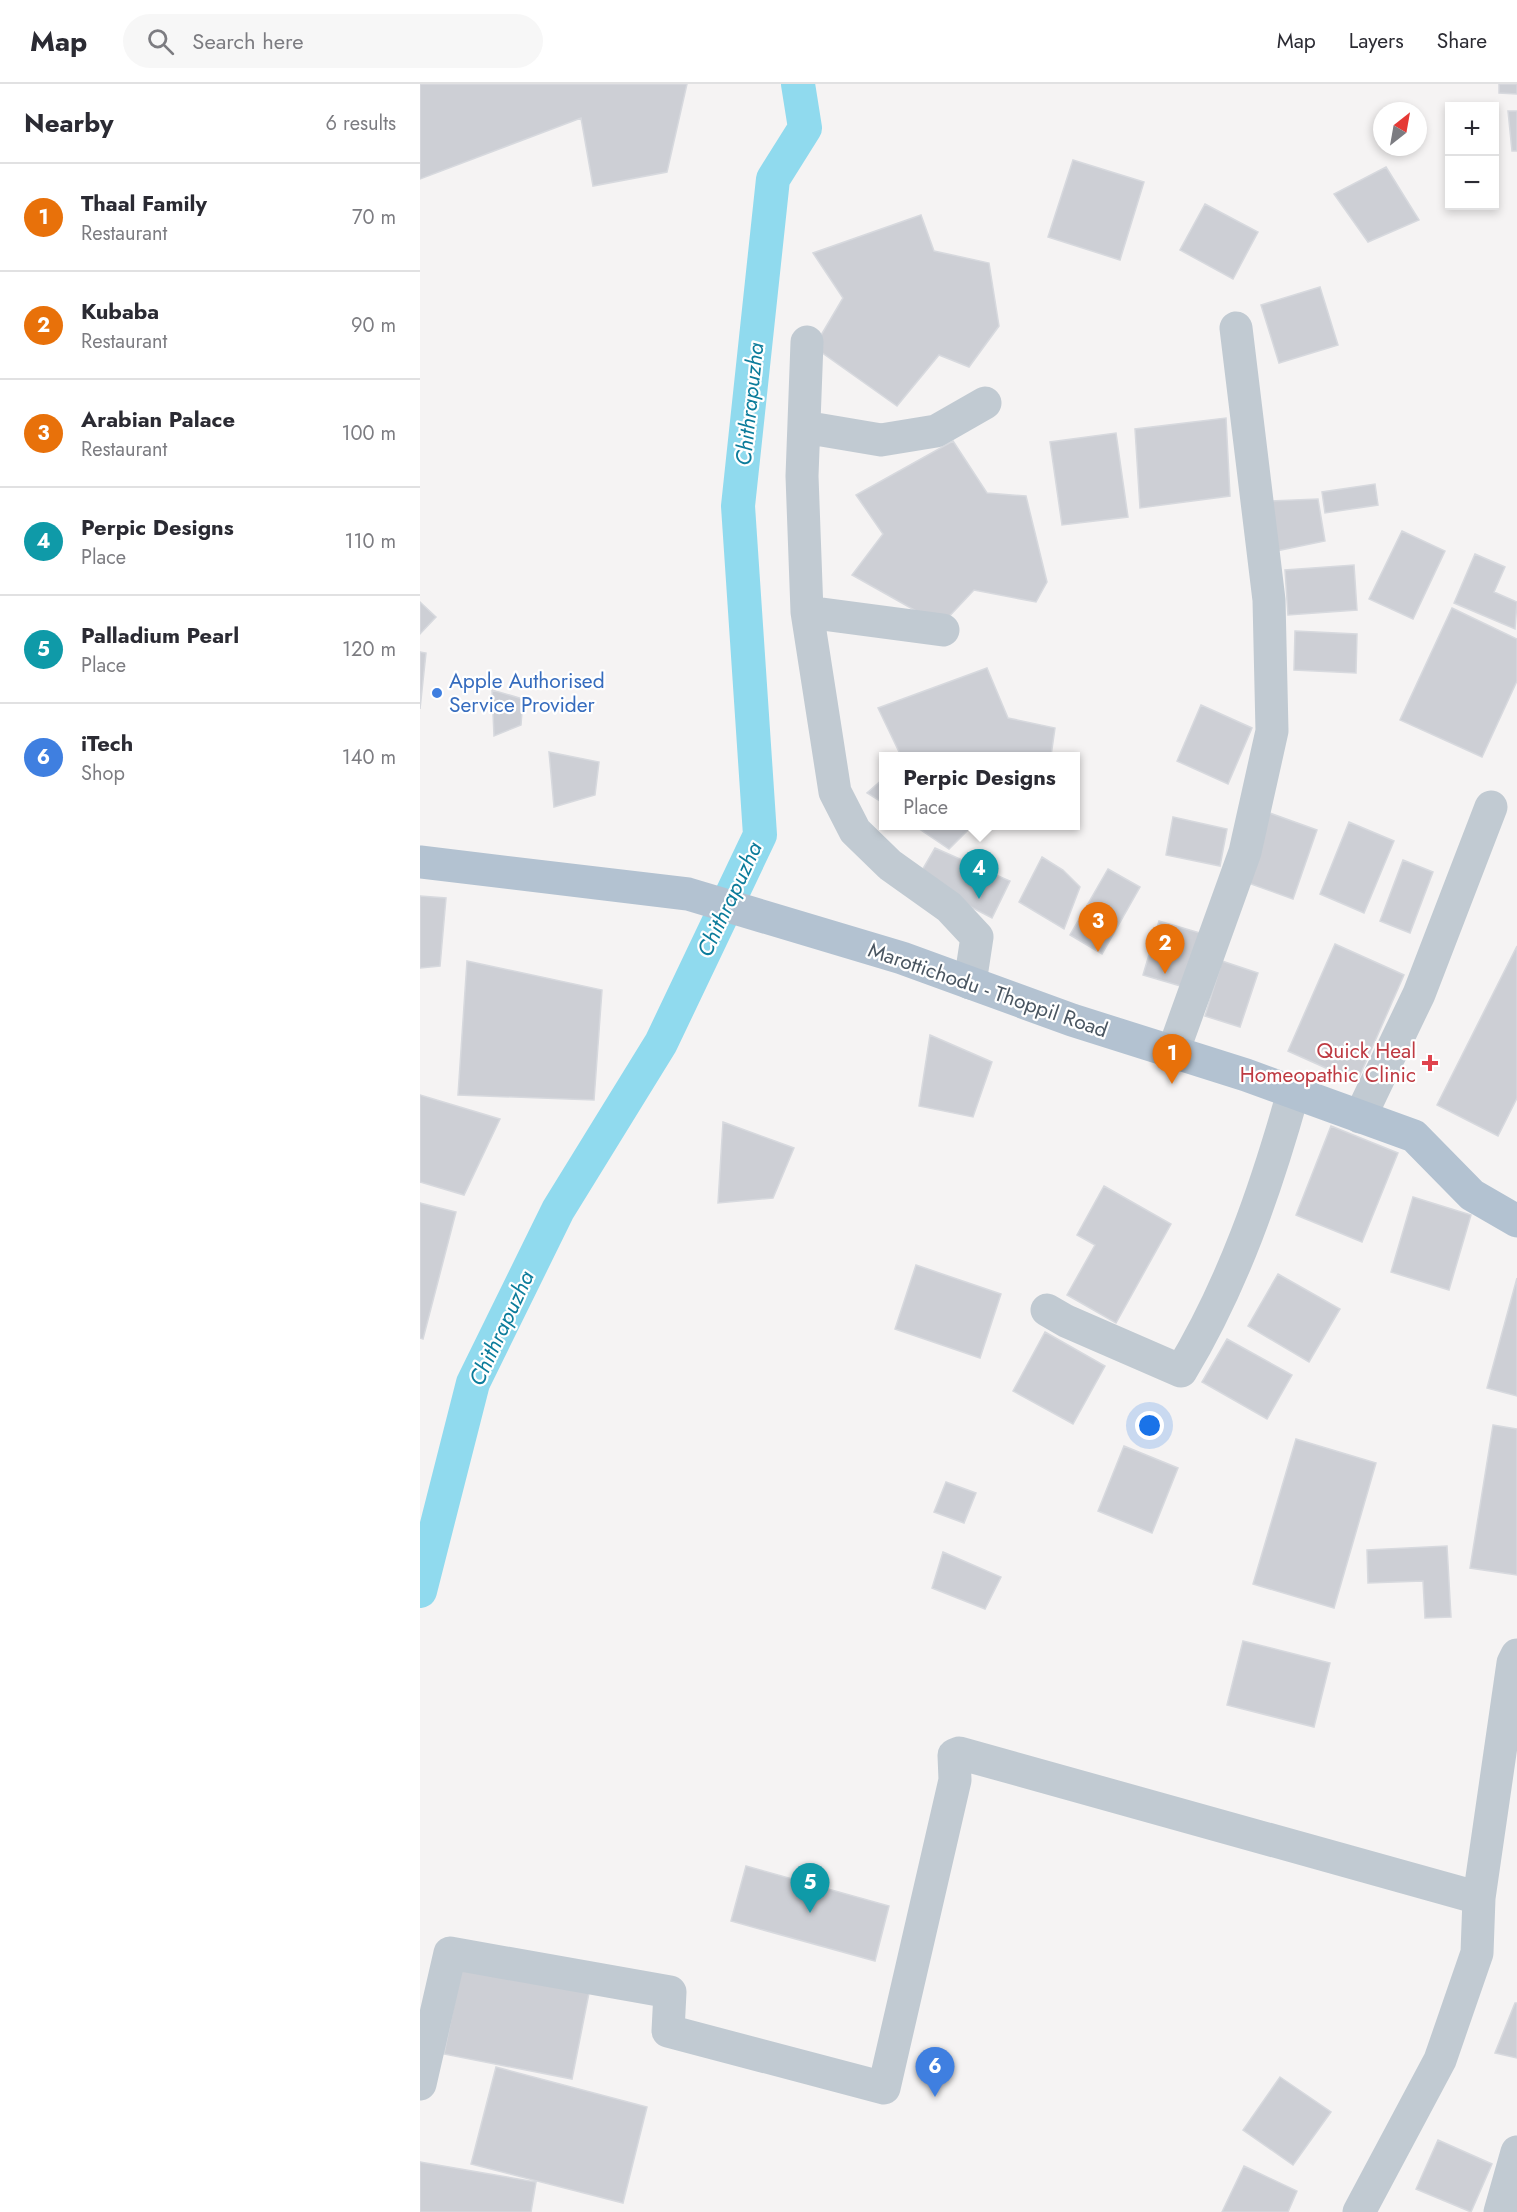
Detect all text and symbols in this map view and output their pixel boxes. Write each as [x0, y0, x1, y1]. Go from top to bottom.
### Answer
search box [123, 14, 543, 68]
text: Map [30, 21, 87, 62]
icon: search [144, 25, 177, 58]
text: Search here [192, 25, 304, 57]
text: Map [1277, 26, 1316, 56]
text: Layers [1349, 26, 1404, 56]
text: Share [1437, 26, 1487, 56]
north arrow [1373, 102, 1427, 156]
map controls [1445, 102, 1499, 210]
button: + [1445, 102, 1499, 156]
text: Nearby [24, 104, 113, 142]
text: 6 results [326, 109, 396, 138]
button: − [1445, 156, 1499, 210]
text: Thaal Family [81, 187, 207, 219]
text: 1 [38, 203, 49, 232]
text: 70 m [352, 203, 396, 232]
text: Restaurant [81, 219, 167, 248]
text: Kubaba [81, 295, 159, 327]
text: 2 [37, 311, 50, 340]
text: 90 m [351, 311, 396, 340]
text: Restaurant [81, 327, 167, 356]
water label: Chithrapuzha [727, 341, 771, 467]
text: Arabian Palace [81, 403, 235, 435]
text: 3 [37, 419, 50, 448]
text: 100 m [341, 419, 396, 448]
text: Restaurant [81, 435, 167, 464]
text: Perpic Designs [81, 511, 234, 543]
text: 4 [37, 527, 50, 556]
text: 110 m [344, 527, 396, 556]
text: Place [81, 543, 126, 572]
text: Palladium Pearl [81, 619, 239, 651]
text: 5 [37, 635, 50, 664]
text: 120 m [342, 635, 396, 664]
text: Place [81, 651, 126, 680]
place label: Apple Authorised Service Provider [449, 666, 605, 720]
marker: Apple Authorised Service Provider [430, 686, 444, 700]
text: iTech [81, 727, 133, 759]
text: 6 [37, 743, 50, 772]
text: 140 m [342, 743, 396, 772]
popup [879, 752, 1080, 830]
text: Shop [81, 759, 125, 788]
text: Perpic Designs [903, 761, 1056, 793]
text: Place [903, 793, 948, 822]
water label: Chithrapuzha [688, 836, 770, 962]
pin: 4 [960, 850, 998, 899]
pin: 3 [1078, 902, 1118, 952]
pin: 2 [1146, 924, 1184, 974]
street label: Marottichodu - Thoppil Road [864, 935, 1112, 1045]
pin: 1 [1152, 1034, 1191, 1084]
place label: Quick Heal Homeopathic Clinic [1240, 1036, 1416, 1090]
marker: Quick Heal Homeopathic Clinic [1421, 1054, 1439, 1072]
water label: Chithrapuzha [460, 1265, 542, 1391]
your location [1135, 1411, 1164, 1440]
pin: 5 [790, 1864, 830, 1913]
pin: 6 [916, 2048, 954, 2097]

